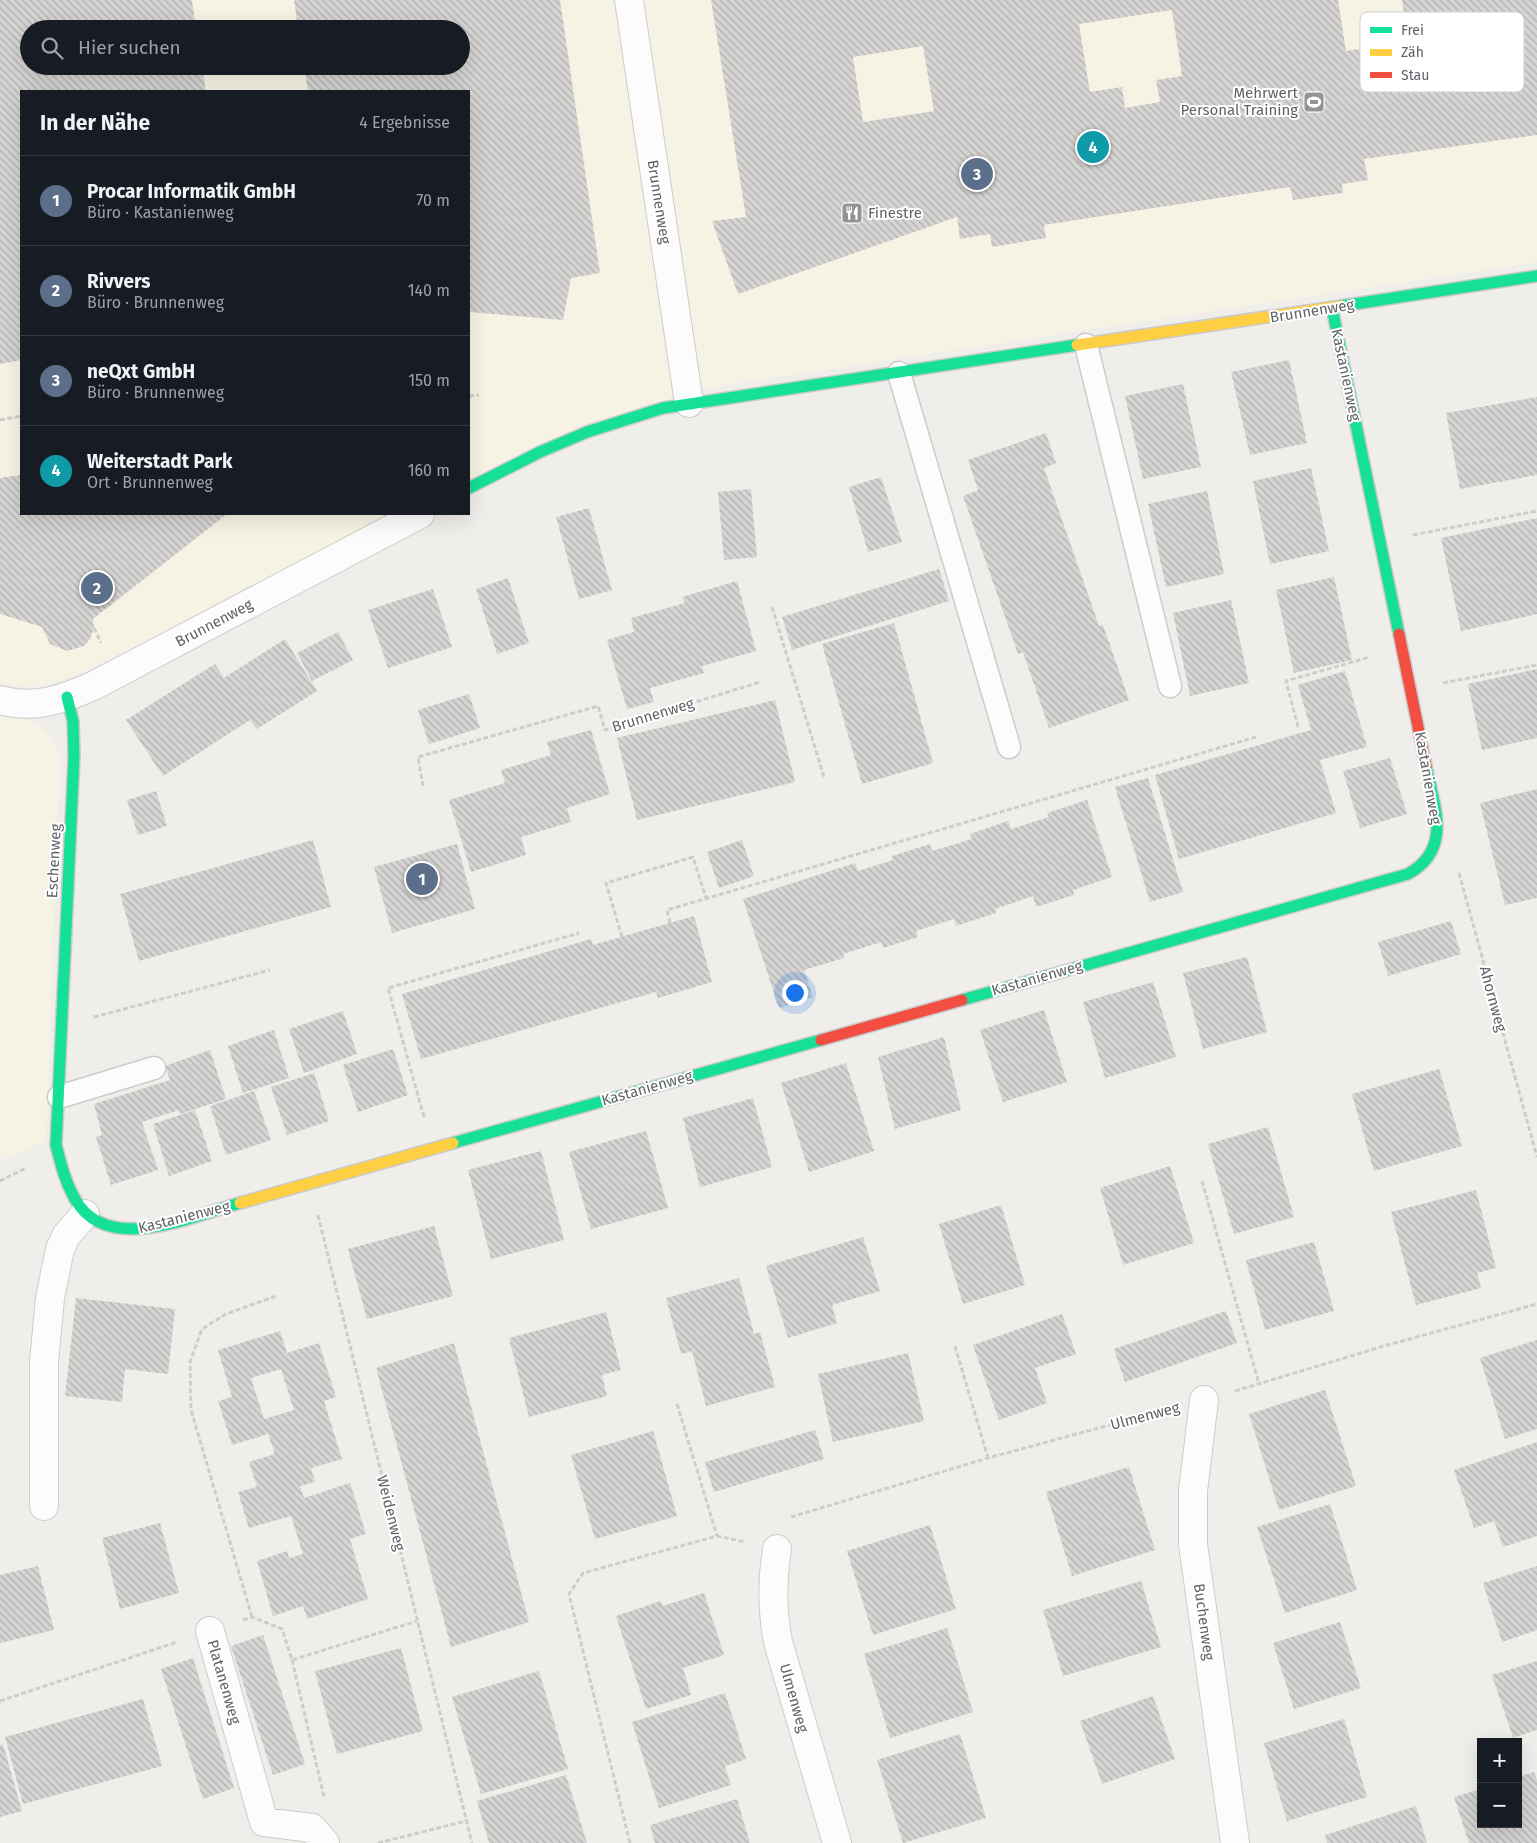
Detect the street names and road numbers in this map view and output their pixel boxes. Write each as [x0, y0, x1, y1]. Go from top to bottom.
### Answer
street label: Brunnenweg [643, 159, 675, 246]
street label: Brunnenweg [1269, 295, 1356, 327]
street label: Kastanienweg [1327, 327, 1365, 423]
street label: Brunnenweg [172, 595, 256, 651]
street label: Brunnenweg [610, 694, 696, 736]
street label: Kastanienweg [1411, 730, 1445, 826]
street label: Eschenweg [43, 823, 65, 899]
street label: Kastanienweg [989, 956, 1085, 1000]
street label: Ahornweg [1476, 964, 1510, 1034]
street label: Kastanienweg [599, 1066, 695, 1110]
street label: Kastanienweg [136, 1197, 232, 1237]
street label: Ulmenweg [1108, 1398, 1182, 1434]
street label: Weidenweg [373, 1473, 409, 1553]
street label: Buchenweg [1190, 1582, 1218, 1662]
street label: Platanenweg [203, 1638, 245, 1726]
street label: Ulmenweg [776, 1661, 812, 1735]

